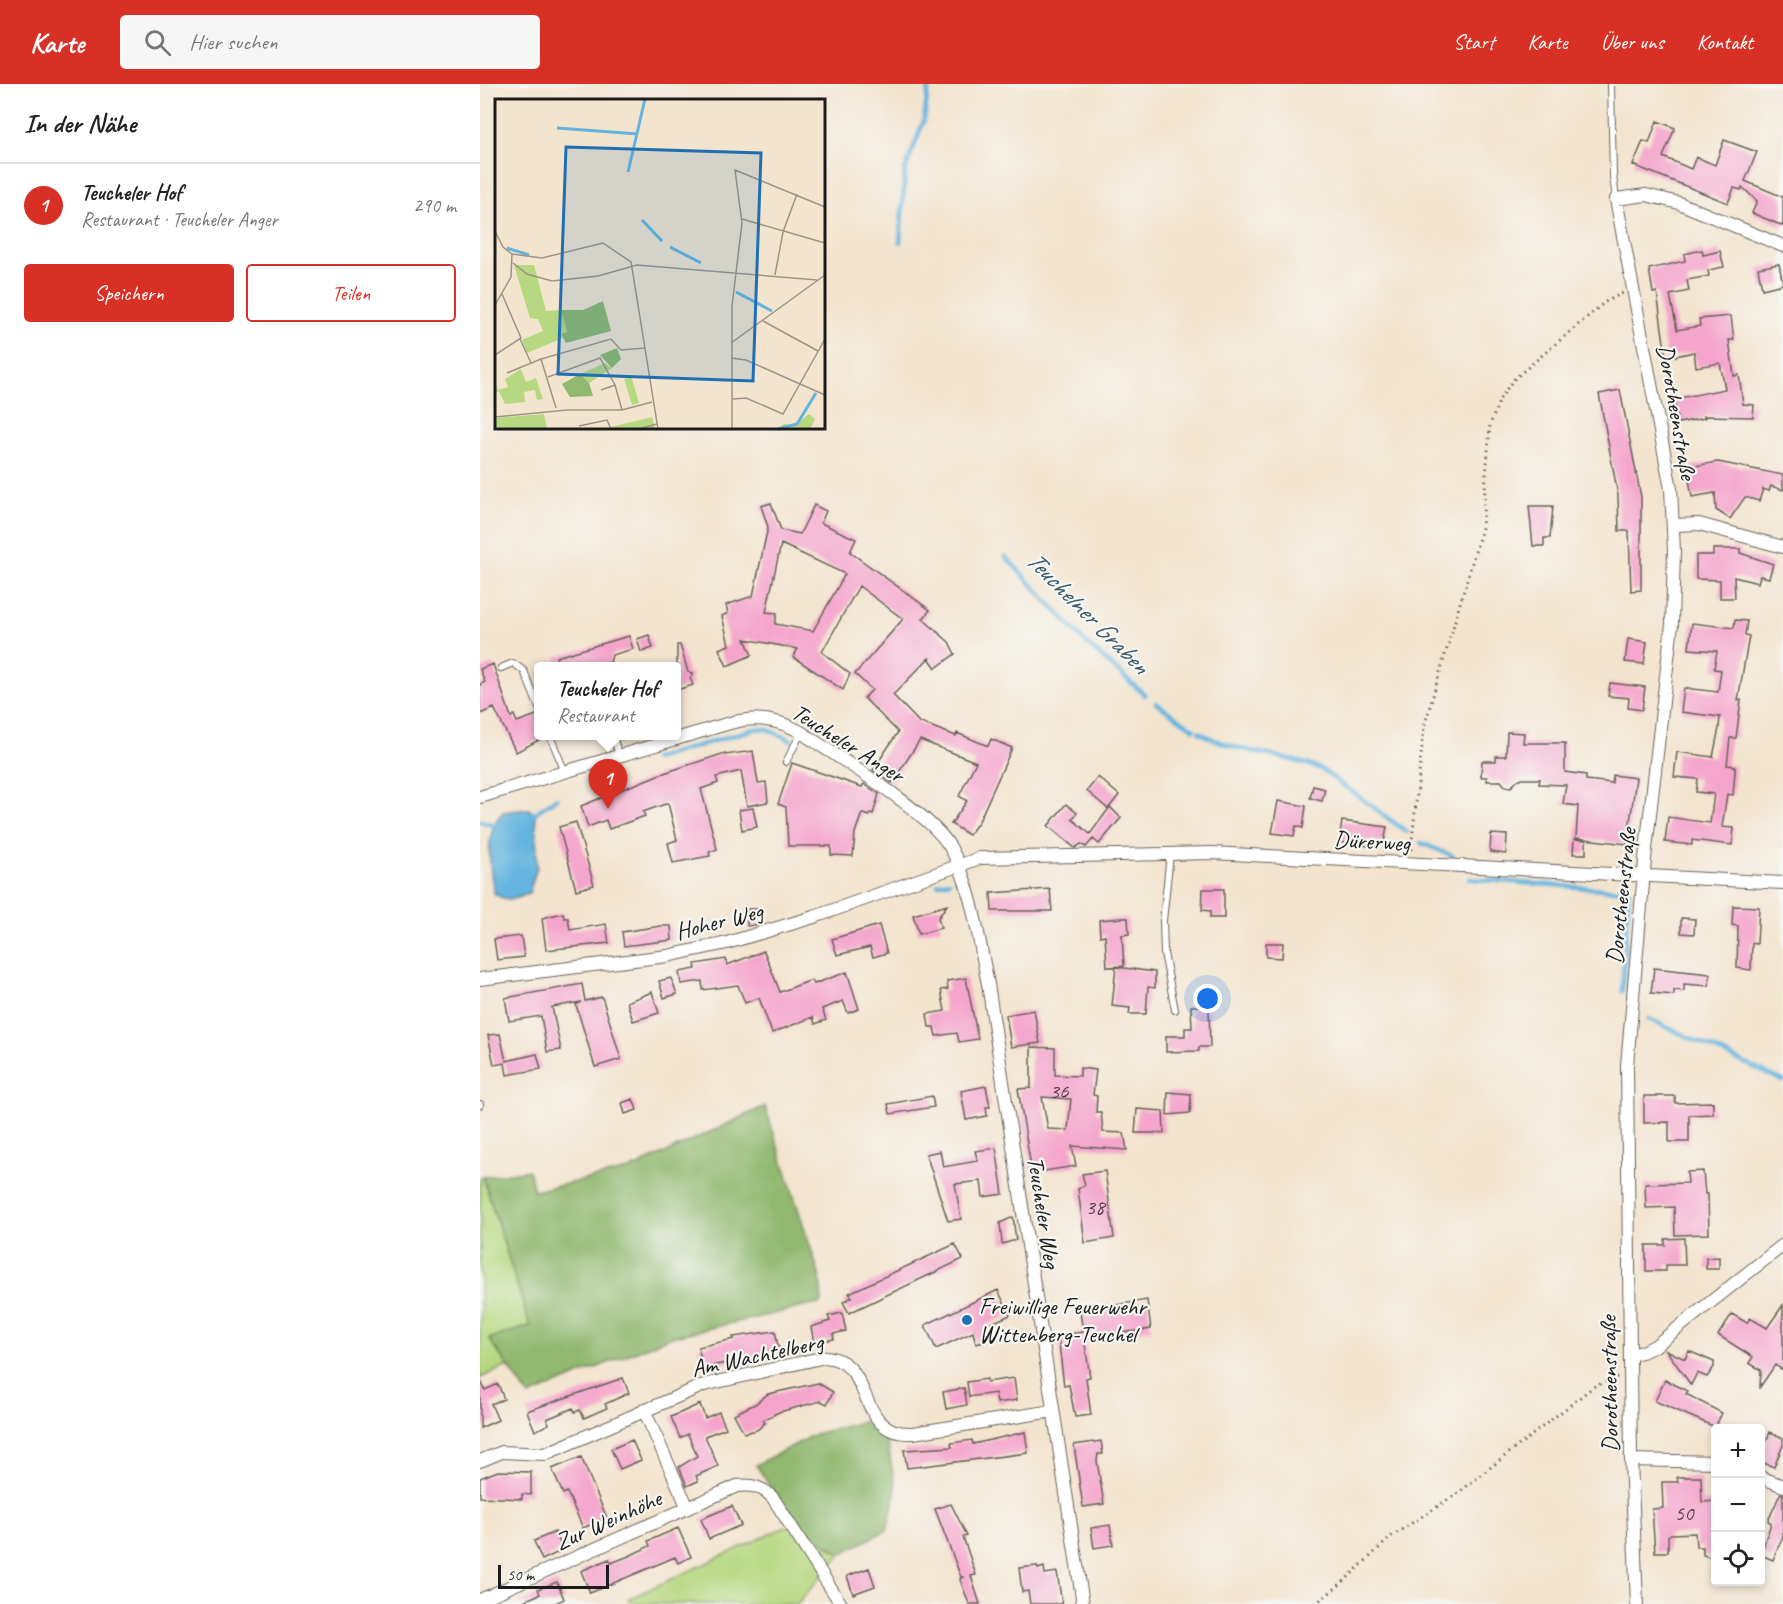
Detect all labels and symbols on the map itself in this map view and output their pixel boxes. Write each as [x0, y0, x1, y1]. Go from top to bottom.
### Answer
inset map [495, 99, 825, 429]
street label: Dorotheenstraße [1650, 342, 1704, 484]
water label: Teuchelner Graben [1019, 544, 1158, 683]
street label: Teucheler Anger [786, 697, 912, 791]
pin: 1 [588, 760, 628, 809]
street label: Dürerweg [1333, 824, 1412, 858]
street label: Dorotheenstraße [1599, 824, 1643, 966]
street label: Hoher Weg [672, 895, 767, 946]
your location [1193, 984, 1222, 1013]
house number: 36 [1050, 1078, 1069, 1104]
street label: Teucheler Weg [1020, 1154, 1068, 1272]
house number: 38 [1086, 1194, 1107, 1220]
place label: Freiwillige Feuerwehr Wittenberg-Teuchel [979, 1291, 1148, 1349]
marker: Freiwillige Feuerwehr Wittenberg-Teuchel [960, 1313, 974, 1327]
street label: Dorotheenstraße [1593, 1313, 1625, 1453]
street label: Am Wachtelberg [689, 1326, 828, 1384]
street label: Zur Weinhöhe [550, 1482, 668, 1557]
house number: 50 [1675, 1500, 1695, 1526]
scale bar [498, 1562, 609, 1590]

